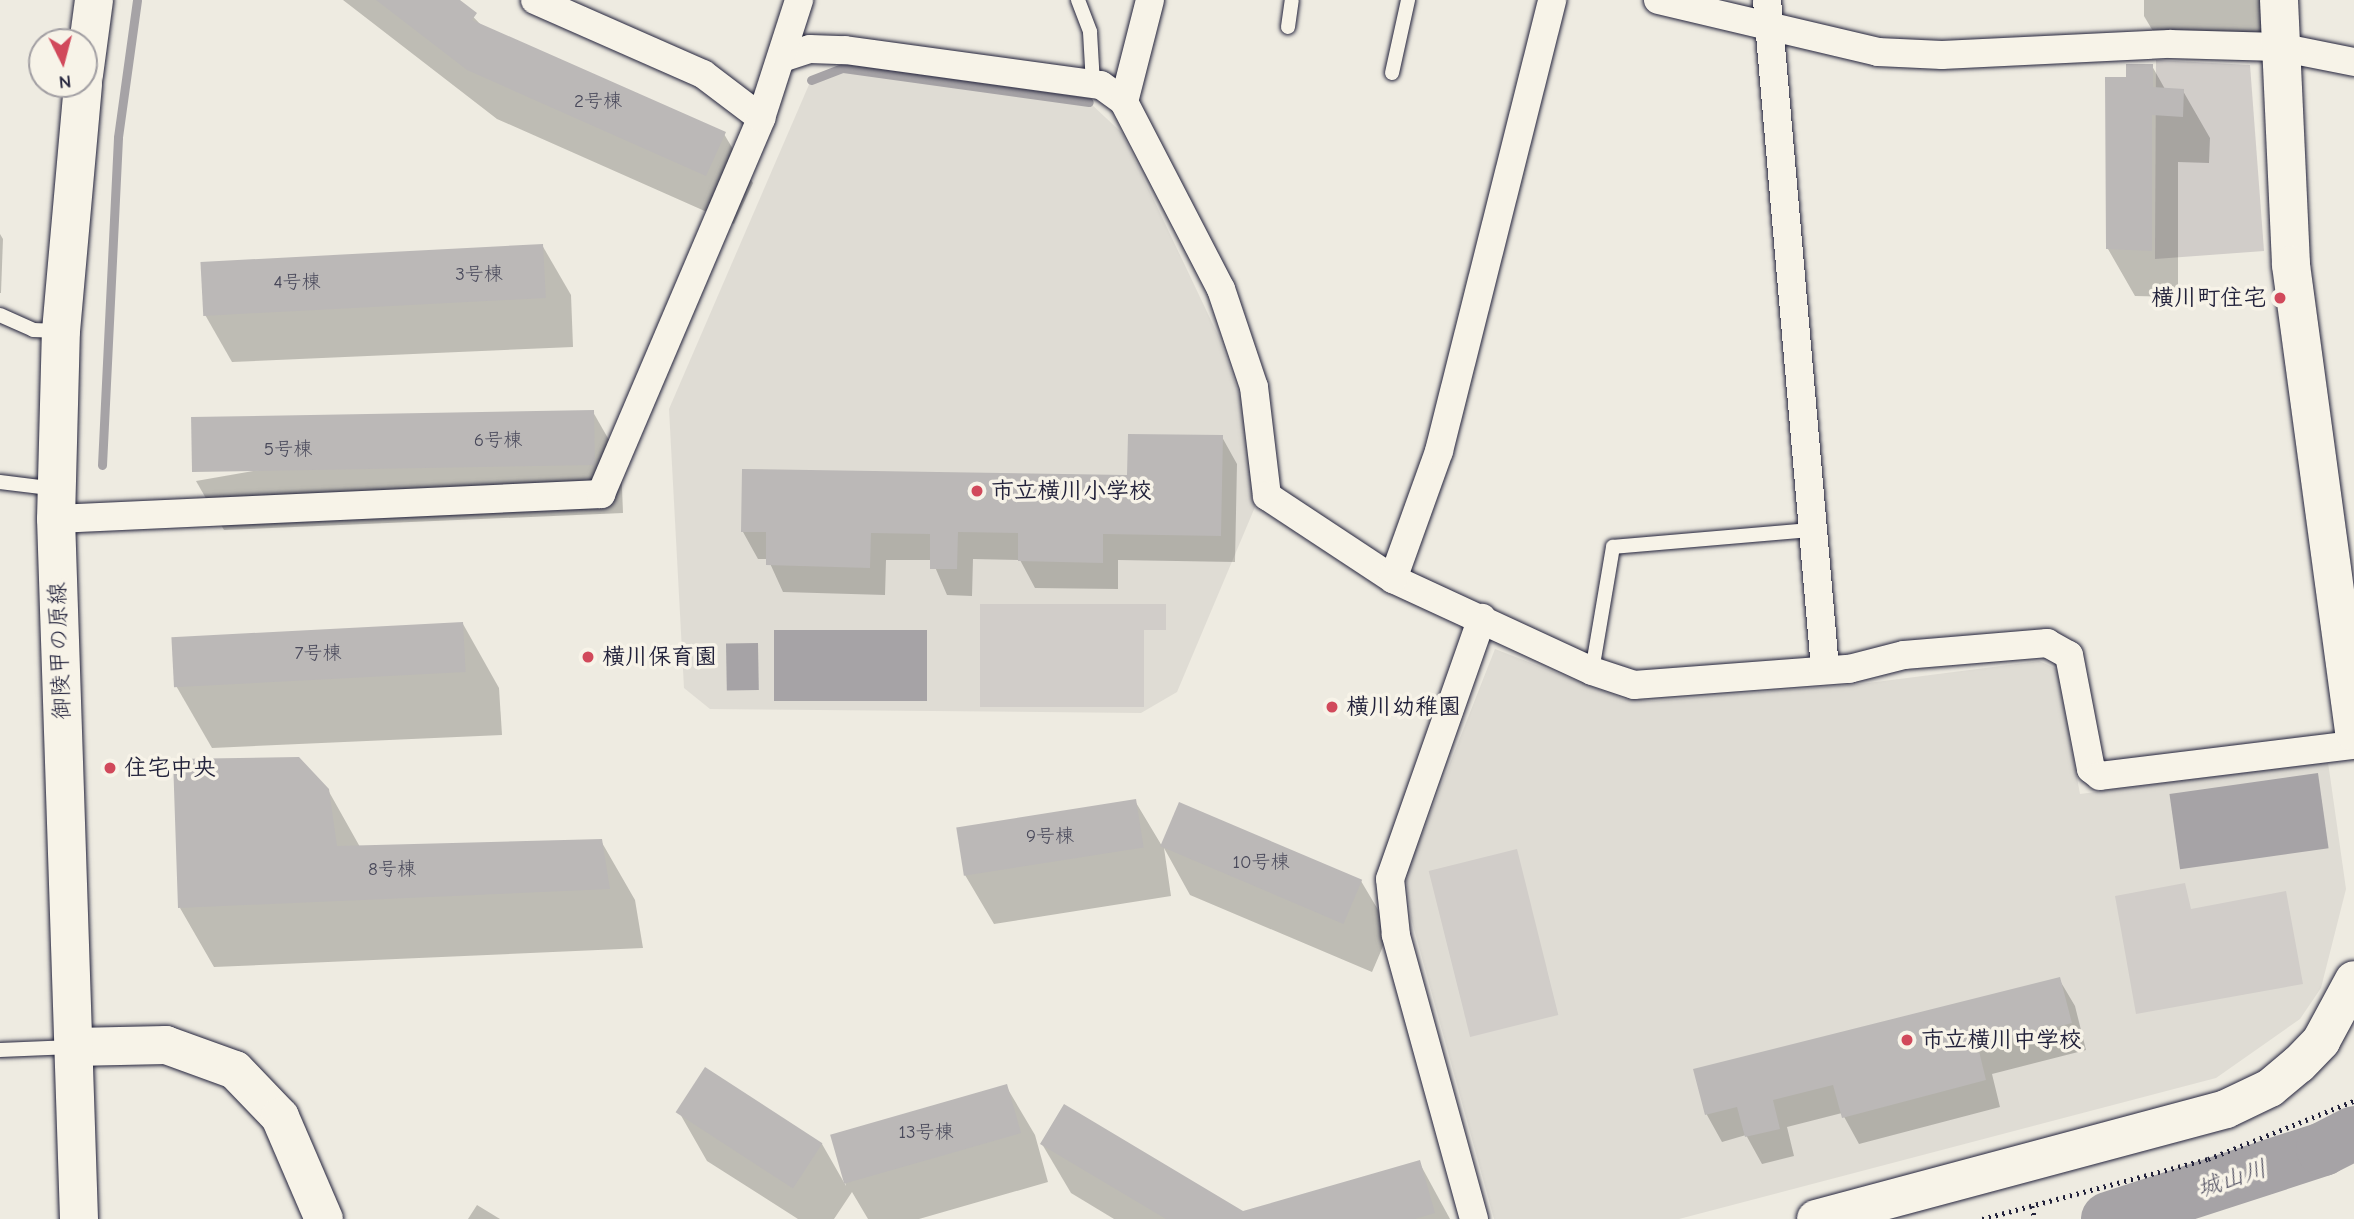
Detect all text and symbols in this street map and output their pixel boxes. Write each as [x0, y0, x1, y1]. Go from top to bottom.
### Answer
north arrow [28, 28, 98, 98]
text: N [58, 70, 72, 93]
house number: 2号棟 [574, 91, 622, 113]
house number: 3号棟 [455, 264, 503, 286]
house number: 4号棟 [273, 272, 321, 294]
place label: 横川町住宅 [2151, 284, 2266, 312]
marker: 横川町住宅 [2272, 290, 2288, 306]
house number: 6号棟 [474, 430, 522, 452]
house number: 5号棟 [264, 439, 312, 461]
place label: 市立横川小学校 [991, 477, 1152, 505]
marker: 市立横川小学校 [969, 483, 985, 499]
street label: 御陵甲の原線 [44, 582, 76, 720]
house number: 7号棟 [295, 643, 341, 665]
place label: 横川保育園 [602, 643, 717, 671]
marker: 横川保育園 [580, 649, 596, 665]
place label: 横川幼稚園 [1346, 693, 1461, 721]
marker: 横川幼稚園 [1324, 699, 1340, 715]
place label: 住宅中央 [124, 754, 216, 782]
marker: 住宅中央 [102, 760, 118, 776]
house number: 9号棟 [1026, 826, 1074, 848]
house number: 10号棟 [1232, 852, 1290, 874]
house number: 8号棟 [368, 859, 416, 881]
place label: 市立横川中学校 [1921, 1026, 2082, 1054]
marker: 市立横川中学校 [1899, 1032, 1915, 1048]
house number: 13号棟 [898, 1122, 954, 1144]
water label: 城山川 [2193, 1154, 2271, 1204]

